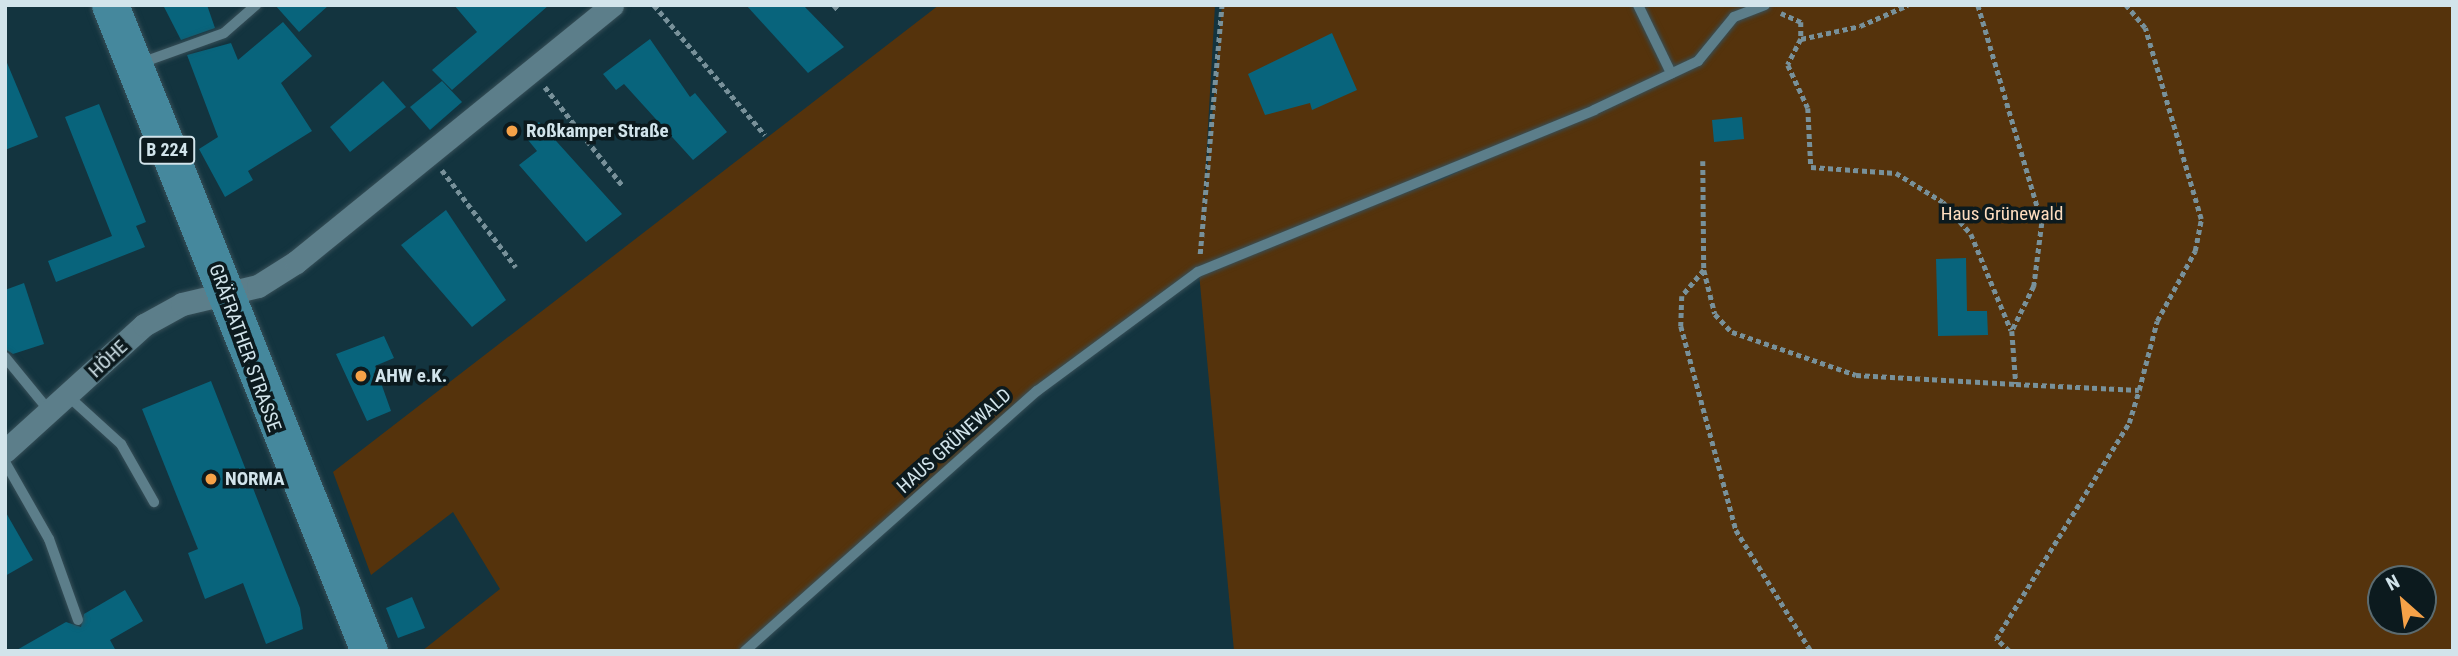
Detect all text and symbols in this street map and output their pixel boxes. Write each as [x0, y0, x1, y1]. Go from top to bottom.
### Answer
place label: Roßkamper Straße [526, 120, 669, 142]
marker: Roßkamper Straße [504, 123, 520, 139]
road number: B 224 [139, 135, 195, 164]
park label: Haus Grünewald [1941, 203, 2063, 225]
street label: GRÄFRATHER STRASSE [204, 261, 286, 435]
street label: HÖHE [84, 336, 132, 382]
place label: AHW e.K. [375, 365, 447, 387]
marker: AHW e.K. [353, 368, 369, 384]
street label: HAUS GRÜNEWALD [892, 384, 1016, 498]
place label: NORMA [225, 468, 285, 490]
marker: NORMA [203, 471, 219, 487]
north arrow [2367, 565, 2437, 635]
text: N [2382, 570, 2403, 596]

